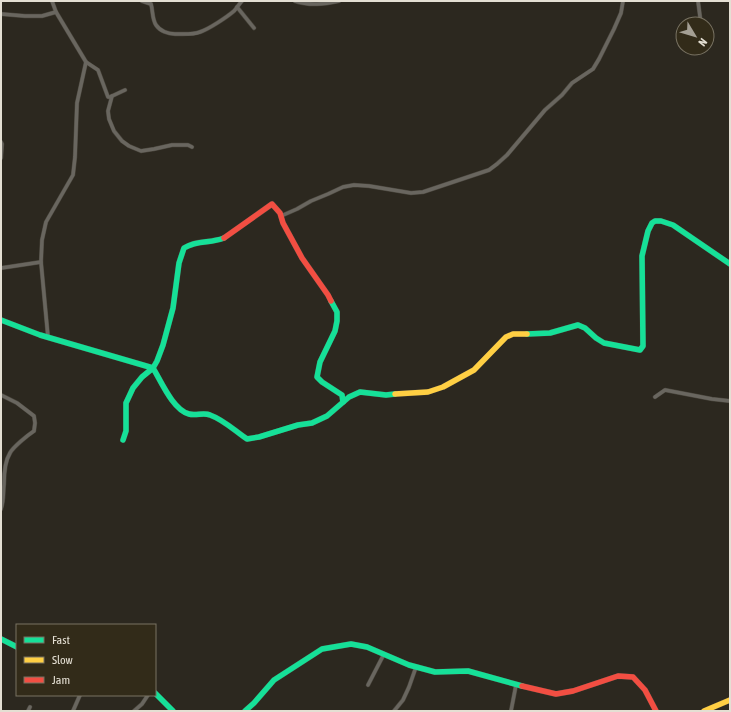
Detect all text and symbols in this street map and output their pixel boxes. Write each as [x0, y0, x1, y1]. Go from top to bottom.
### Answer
north arrow [675, 16, 715, 56]
text: N [696, 36, 710, 48]
legend [16, 624, 156, 696]
text: Fast [52, 633, 70, 647]
text: Slow [52, 653, 73, 667]
text: Jam [52, 673, 70, 687]

